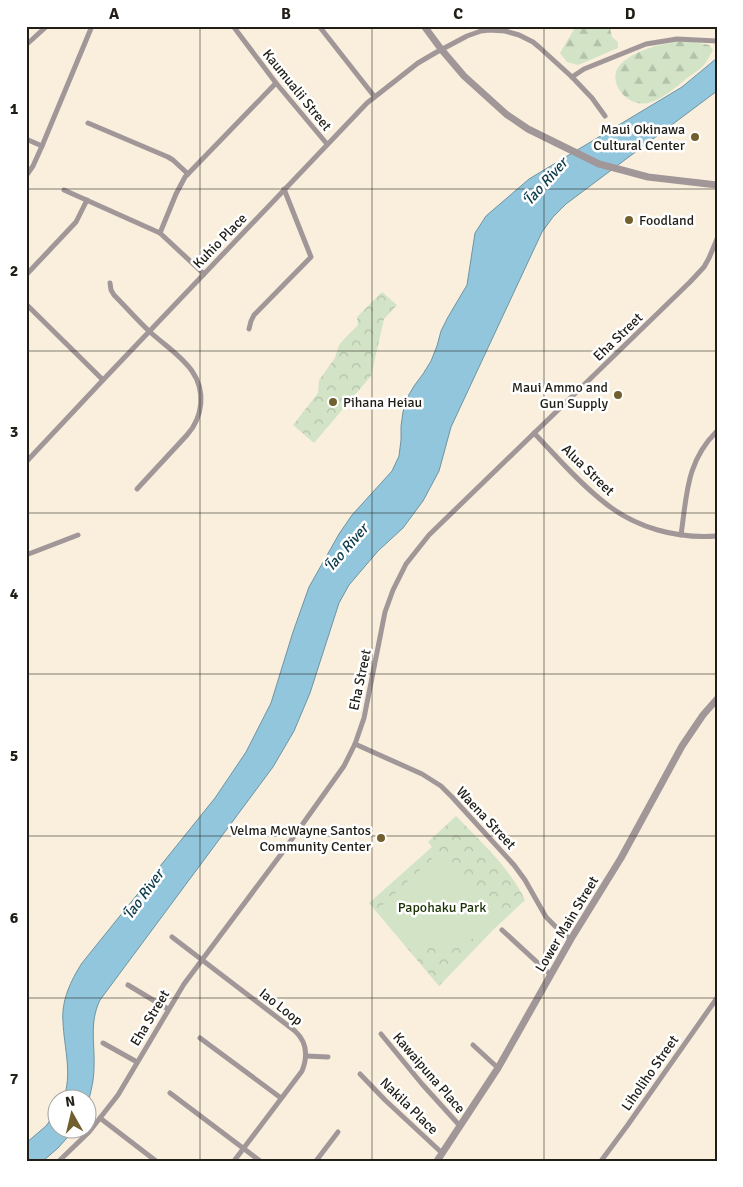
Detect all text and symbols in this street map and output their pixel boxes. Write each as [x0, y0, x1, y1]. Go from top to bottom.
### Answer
text: A [109, 4, 120, 24]
text: B [281, 4, 291, 24]
text: C [453, 4, 463, 24]
text: D [625, 4, 636, 24]
street label: Kaumualii Street [259, 46, 335, 134]
text: 1 [10, 99, 19, 119]
place label: Maui Okinawa Cultural Center [593, 121, 686, 154]
marker: Maui Okinawa Cultural Center [689, 131, 701, 143]
water label: ʻĪao River [519, 152, 573, 210]
street label: Kuhio Place [190, 210, 250, 272]
place label: Foodland [639, 212, 694, 229]
marker: Foodland [623, 214, 635, 226]
text: 2 [10, 261, 18, 281]
street label: Eha Street [590, 309, 646, 365]
place label: Maui Ammo and Gun Supply [512, 379, 608, 412]
marker: Maui Ammo and Gun Supply [612, 389, 624, 401]
place label: Pihana Heiau [343, 394, 422, 411]
marker: Pihana Heiau [327, 396, 339, 408]
text: 3 [10, 422, 18, 442]
street label: Alua Street [558, 441, 618, 499]
water label: ʻĪao River [320, 518, 374, 576]
text: 4 [10, 584, 19, 604]
street label: Eha Street [345, 648, 375, 712]
text: 5 [10, 746, 18, 766]
street label: Waena Street [453, 783, 519, 853]
place label: Velma McWayne Santos Community Center [230, 822, 372, 855]
marker: Velma McWayne Santos Community Center [375, 832, 387, 844]
water label: ʻĪao River [119, 864, 169, 924]
street label: Lower Main Street [532, 873, 602, 975]
park label: Papohaku Park [398, 899, 486, 916]
text: 6 [10, 908, 19, 928]
street label: Iao Loop [256, 985, 306, 1029]
street label: Eha Street [127, 987, 173, 1049]
street label: Kawaipuna Place [389, 1029, 469, 1117]
street label: Liholiho Street [618, 1032, 682, 1114]
text: 7 [10, 1069, 19, 1089]
street label: Nakila Place [376, 1074, 442, 1138]
north arrow [48, 1090, 98, 1140]
text: N [64, 1093, 76, 1111]

